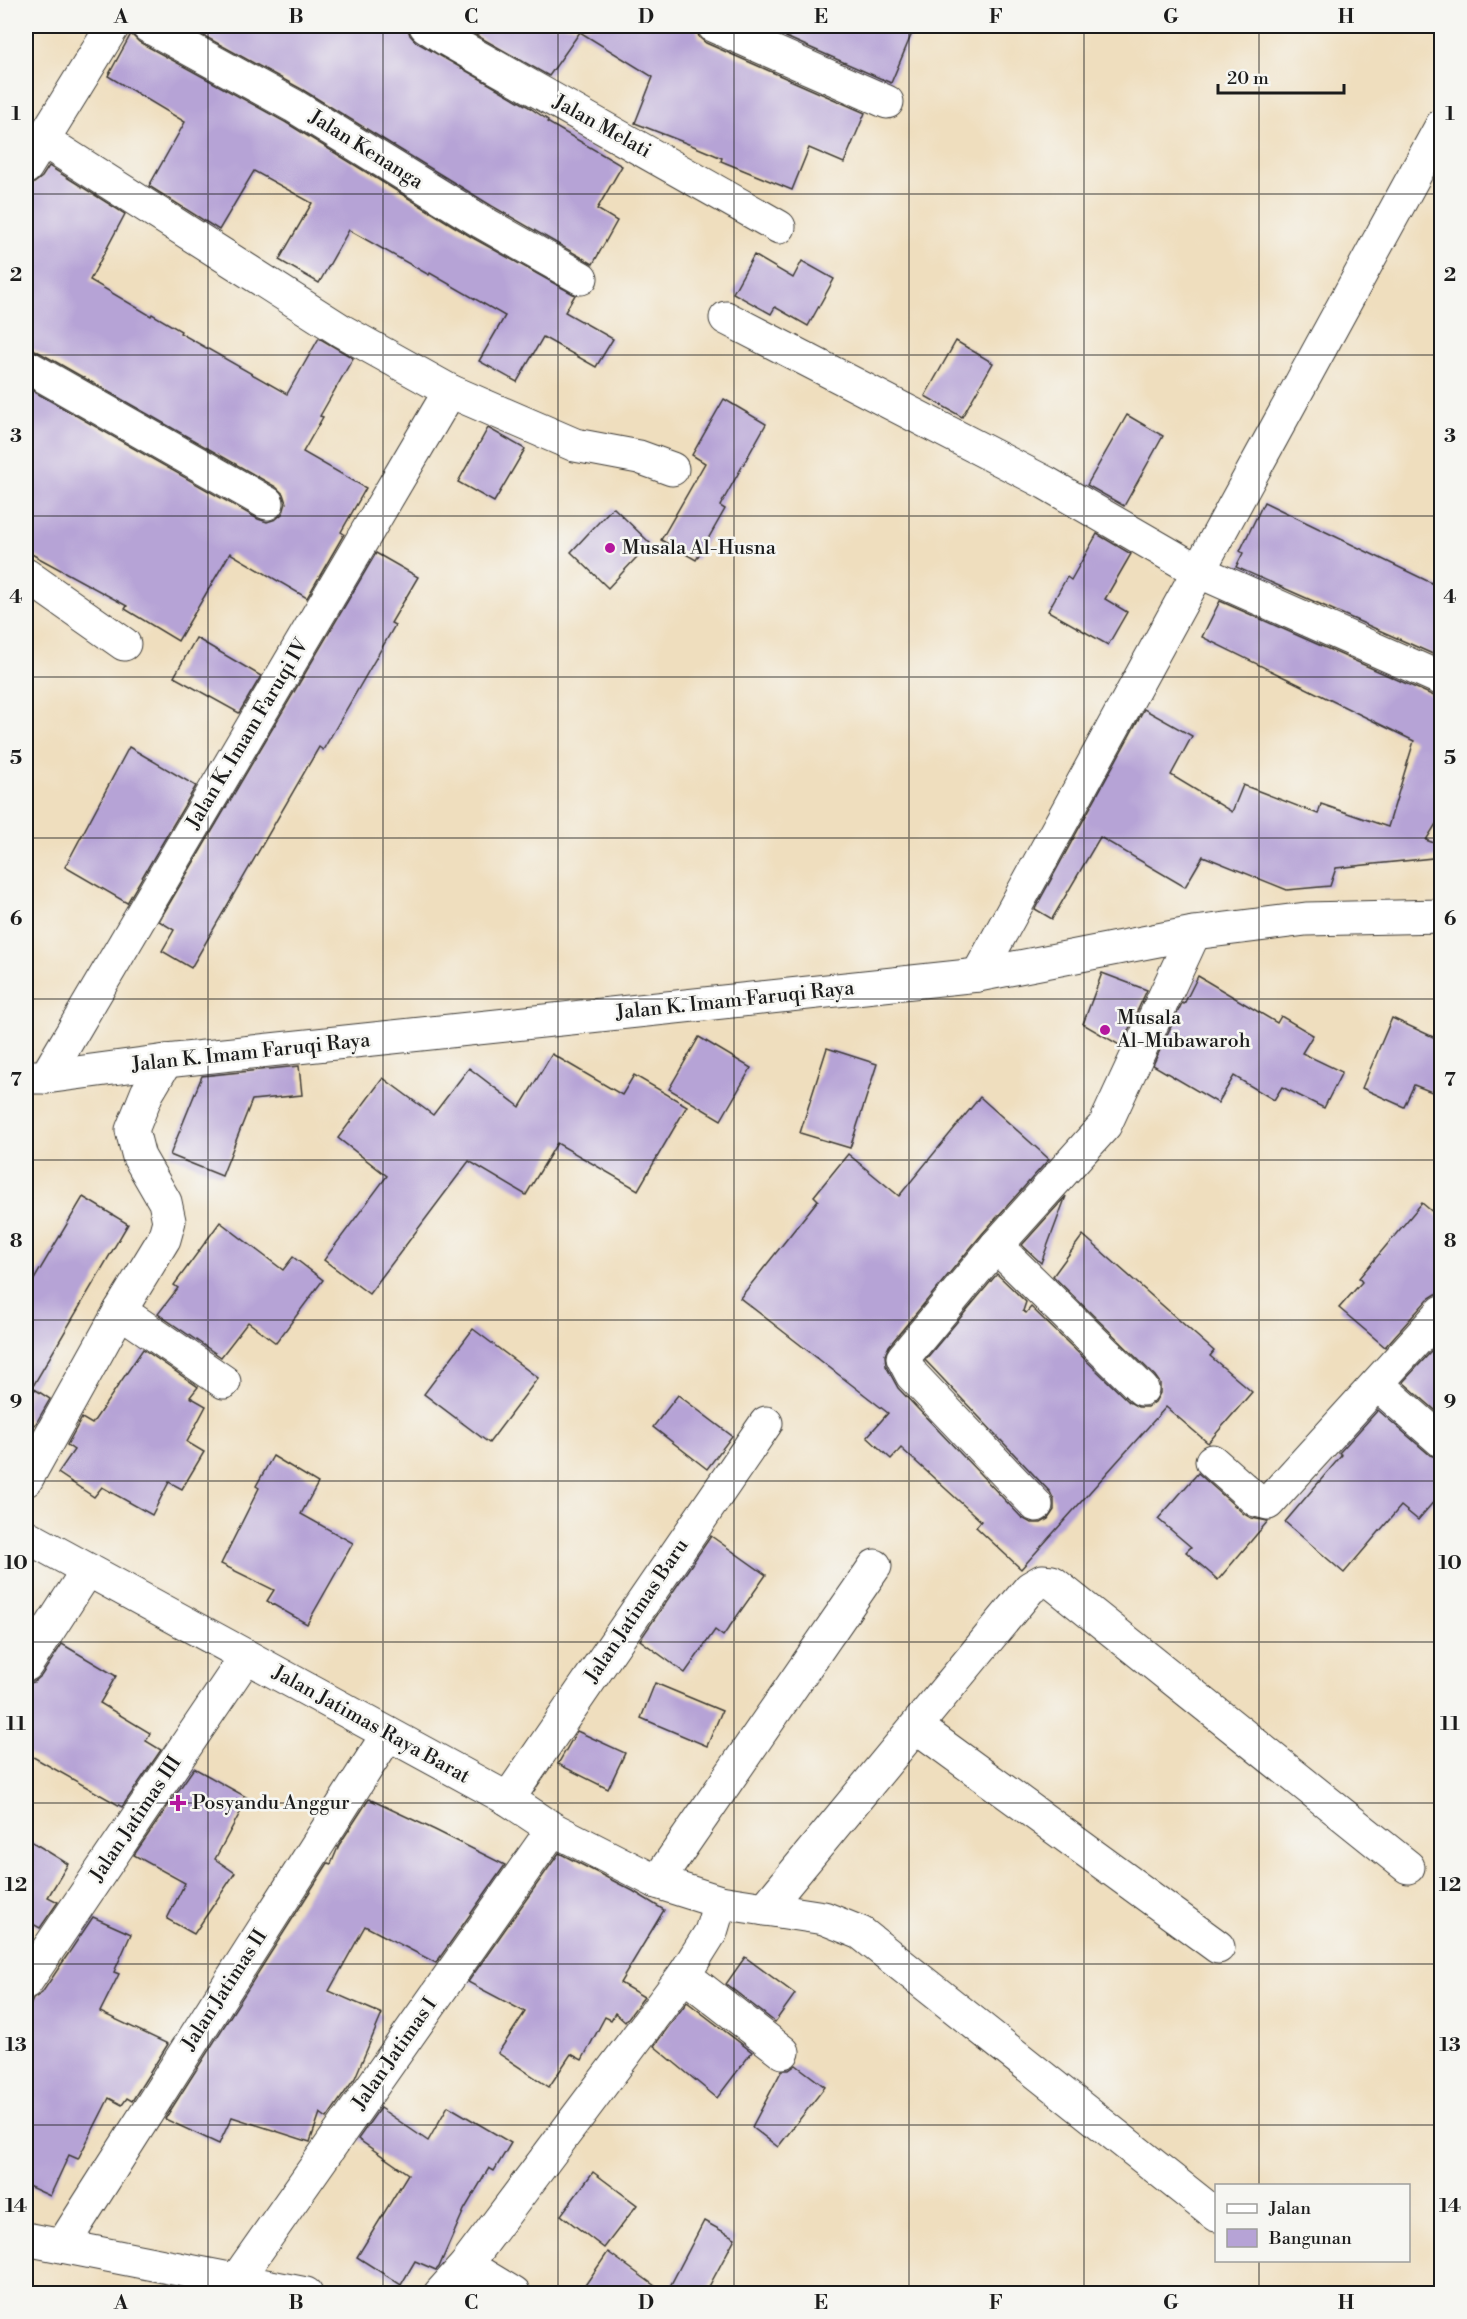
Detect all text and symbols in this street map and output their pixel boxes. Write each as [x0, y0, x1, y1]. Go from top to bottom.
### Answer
text: A [113, 5, 129, 30]
text: B [288, 5, 304, 30]
text: C [464, 5, 478, 30]
text: D [638, 5, 654, 30]
text: E [814, 5, 828, 30]
text: F [989, 5, 1003, 30]
text: G [1163, 5, 1179, 30]
text: H [1338, 5, 1355, 30]
scale bar [1218, 57, 1344, 95]
text: 20 m [1227, 67, 1269, 90]
street label: Jalan Melati [548, 89, 656, 164]
text: 1 [11, 102, 21, 127]
text: 1 [1445, 102, 1455, 127]
street label: Jalan Kenanga [304, 104, 428, 195]
text: 2 [10, 263, 22, 288]
text: 2 [1444, 263, 1456, 288]
text: 3 [10, 424, 22, 449]
text: 3 [1444, 424, 1456, 449]
place label: Musala Al-Husna [622, 536, 777, 561]
marker: Musala Al-Husna [603, 541, 617, 555]
text: 4 [9, 585, 23, 610]
text: 4 [1443, 585, 1457, 610]
street label: Jalan K. Imam Faruqi IV [181, 634, 315, 835]
text: 5 [10, 746, 22, 771]
text: 5 [1444, 746, 1456, 771]
text: 6 [10, 907, 23, 932]
text: 6 [1444, 907, 1457, 932]
street label: Jalan K. Imam Faruqi Raya [614, 976, 856, 1026]
place label: Musala Al-Mubawaroh [1116, 1006, 1251, 1054]
marker: Musala Al-Mubawaroh [1098, 1023, 1112, 1037]
street label: Jalan K. Imam Faruqi Raya [130, 1028, 372, 1078]
text: 7 [10, 1068, 22, 1093]
text: 7 [1444, 1068, 1456, 1093]
text: 8 [10, 1229, 23, 1254]
text: 8 [1444, 1229, 1457, 1254]
text: 9 [10, 1390, 22, 1415]
text: 9 [1444, 1390, 1456, 1415]
street label: Jalan Jatimas Baru [579, 1534, 695, 1689]
text: 10 [4, 1551, 28, 1576]
text: 10 [1438, 1551, 1462, 1576]
street label: Jalan Jatimas Raya Barat [267, 1660, 474, 1790]
text: 11 [6, 1712, 26, 1737]
text: 11 [1440, 1712, 1460, 1737]
street label: Jalan Jatimas III [84, 1751, 187, 1887]
place label: Posyandu Anggur [192, 1791, 350, 1816]
marker: Posyandu Anggur [169, 1794, 187, 1812]
text: 12 [5, 1873, 27, 1898]
text: 12 [1439, 1873, 1461, 1898]
street label: Jalan Jatimas II [176, 1925, 273, 2056]
street label: Jalan Jatimas I [347, 1993, 443, 2116]
text: 13 [5, 2033, 27, 2058]
text: 13 [1439, 2033, 1461, 2058]
legend [1215, 2184, 1410, 2262]
text: 14 [5, 2194, 27, 2219]
text: 14 [1439, 2194, 1461, 2219]
text: Jalan [1268, 2197, 1311, 2220]
text: Bangunan [1268, 2227, 1352, 2250]
text: A [113, 2291, 129, 2316]
text: B [288, 2291, 304, 2316]
text: C [464, 2291, 478, 2316]
text: D [638, 2291, 654, 2316]
text: E [814, 2291, 828, 2316]
text: F [989, 2291, 1003, 2316]
text: G [1163, 2291, 1179, 2316]
text: H [1338, 2291, 1355, 2316]

